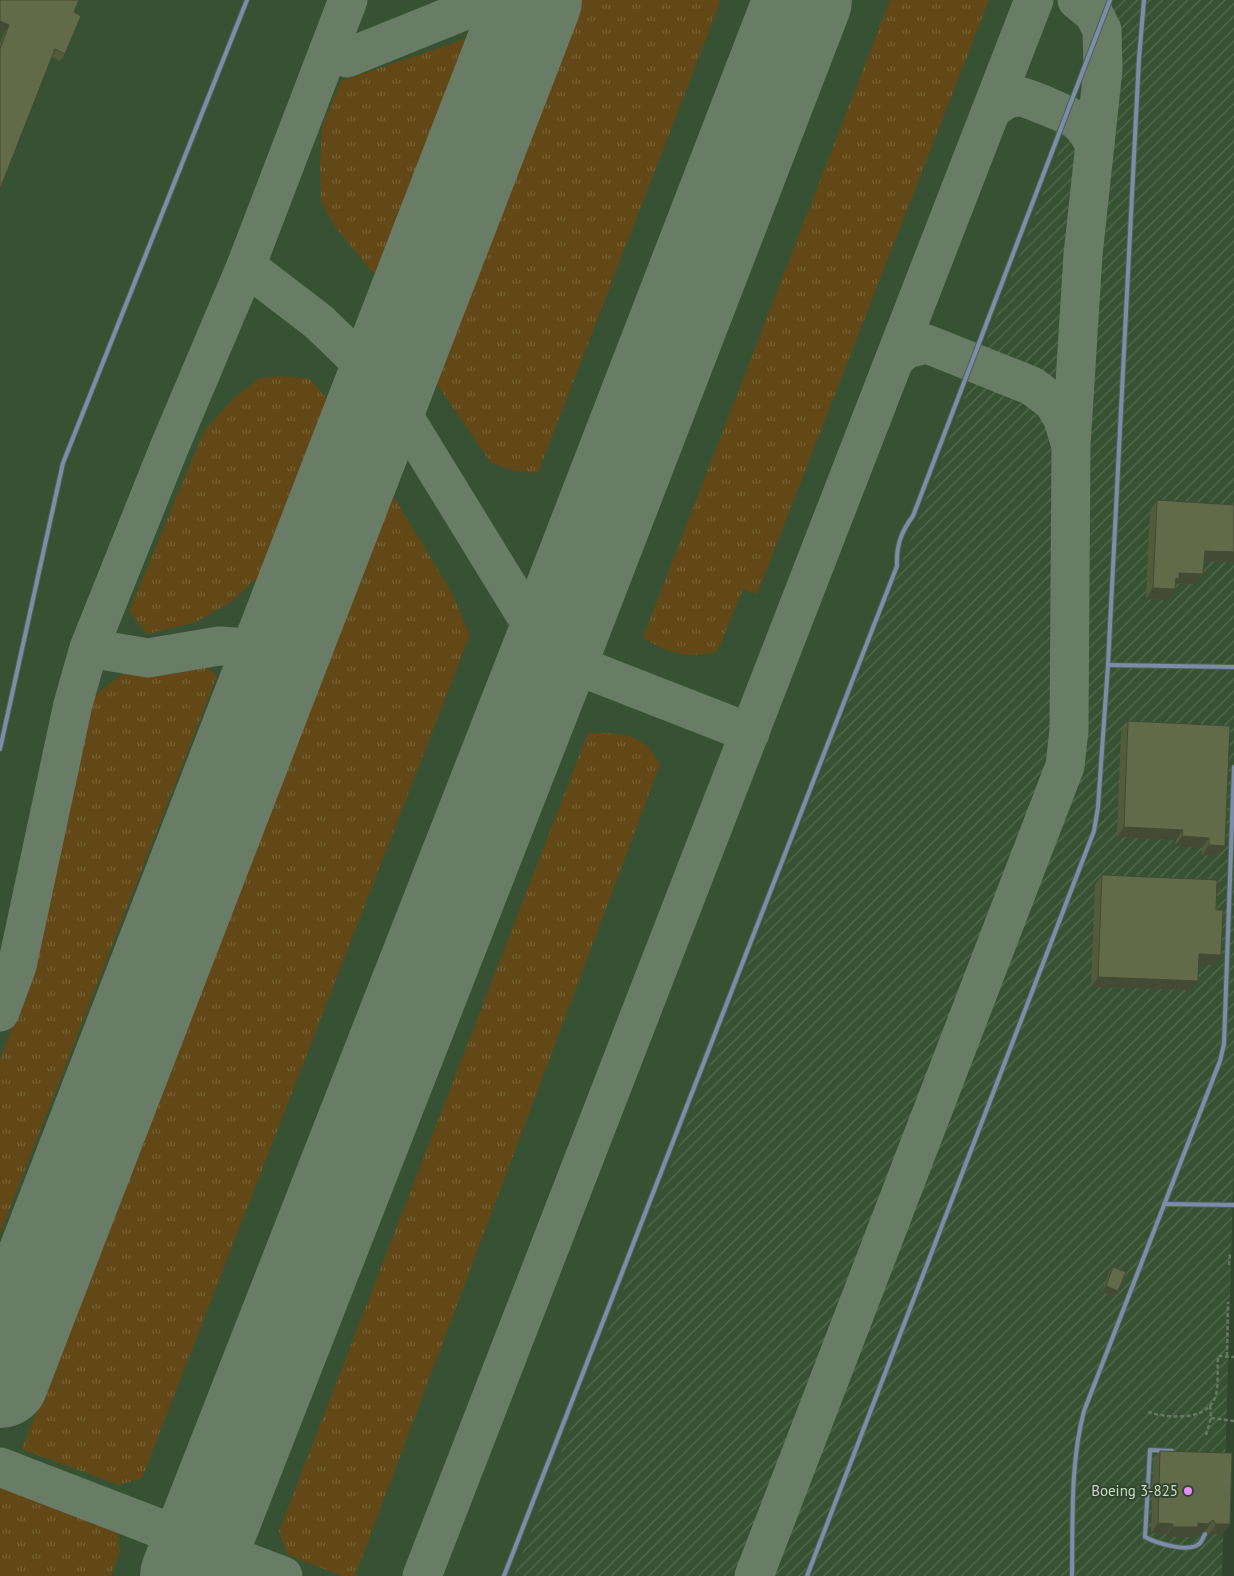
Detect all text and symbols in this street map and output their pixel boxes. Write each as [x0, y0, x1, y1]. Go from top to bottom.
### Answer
place label: Boeing 3-825 [1091, 1481, 1178, 1500]
marker: Boeing 3-825 [1182, 1485, 1194, 1497]

